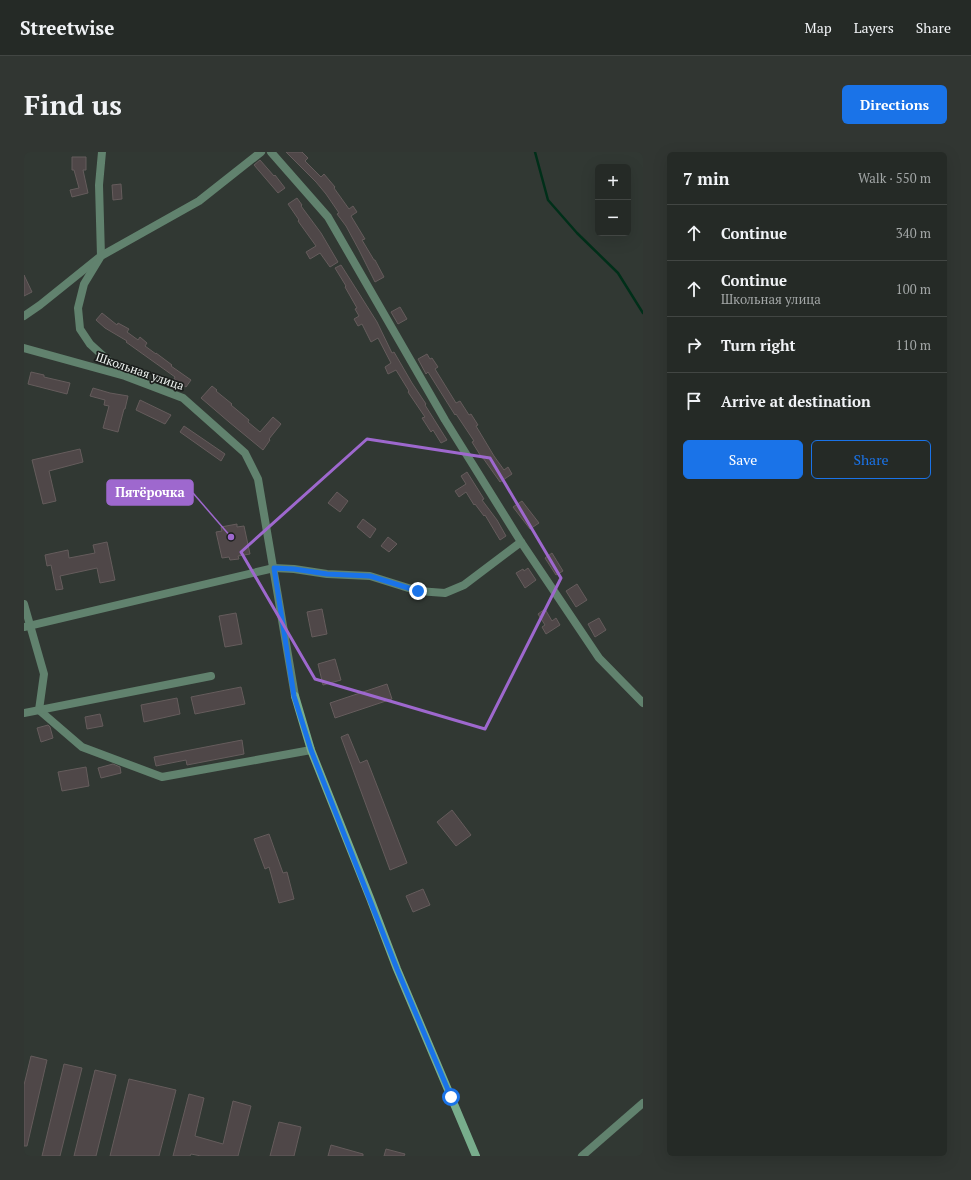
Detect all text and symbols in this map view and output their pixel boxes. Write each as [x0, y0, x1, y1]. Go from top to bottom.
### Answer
text: Streetwise [20, 15, 114, 40]
text: Map [805, 18, 832, 37]
text: Layers [854, 18, 894, 37]
text: Share [916, 18, 951, 37]
button: Directions [842, 85, 947, 124]
text: Find us [24, 86, 122, 123]
map controls [595, 164, 631, 236]
button: + [595, 164, 631, 200]
text: 7 min [683, 167, 730, 190]
text: Walk · 550 m [858, 169, 931, 187]
button: − [595, 200, 631, 236]
icon: ahead [683, 222, 705, 244]
text: Continue [721, 223, 787, 243]
text: 340 m [896, 224, 931, 242]
text: Continue [721, 270, 787, 290]
icon: ahead [683, 278, 705, 300]
text: 100 m [896, 280, 931, 298]
text: Школьная улица [721, 290, 821, 308]
icon: right [683, 334, 705, 356]
text: Turn right [721, 335, 796, 355]
text: 110 m [896, 336, 931, 354]
street label: Школьная улица [94, 349, 186, 393]
icon: arrive [683, 390, 705, 412]
text: Arrive at destination [721, 391, 871, 411]
button: Save [683, 440, 803, 479]
button: Share [811, 440, 931, 479]
callout: Пятёрочка [107, 480, 193, 505]
text: Пятёрочка [115, 483, 186, 501]
route end [409, 582, 427, 600]
route start [442, 1088, 460, 1106]

